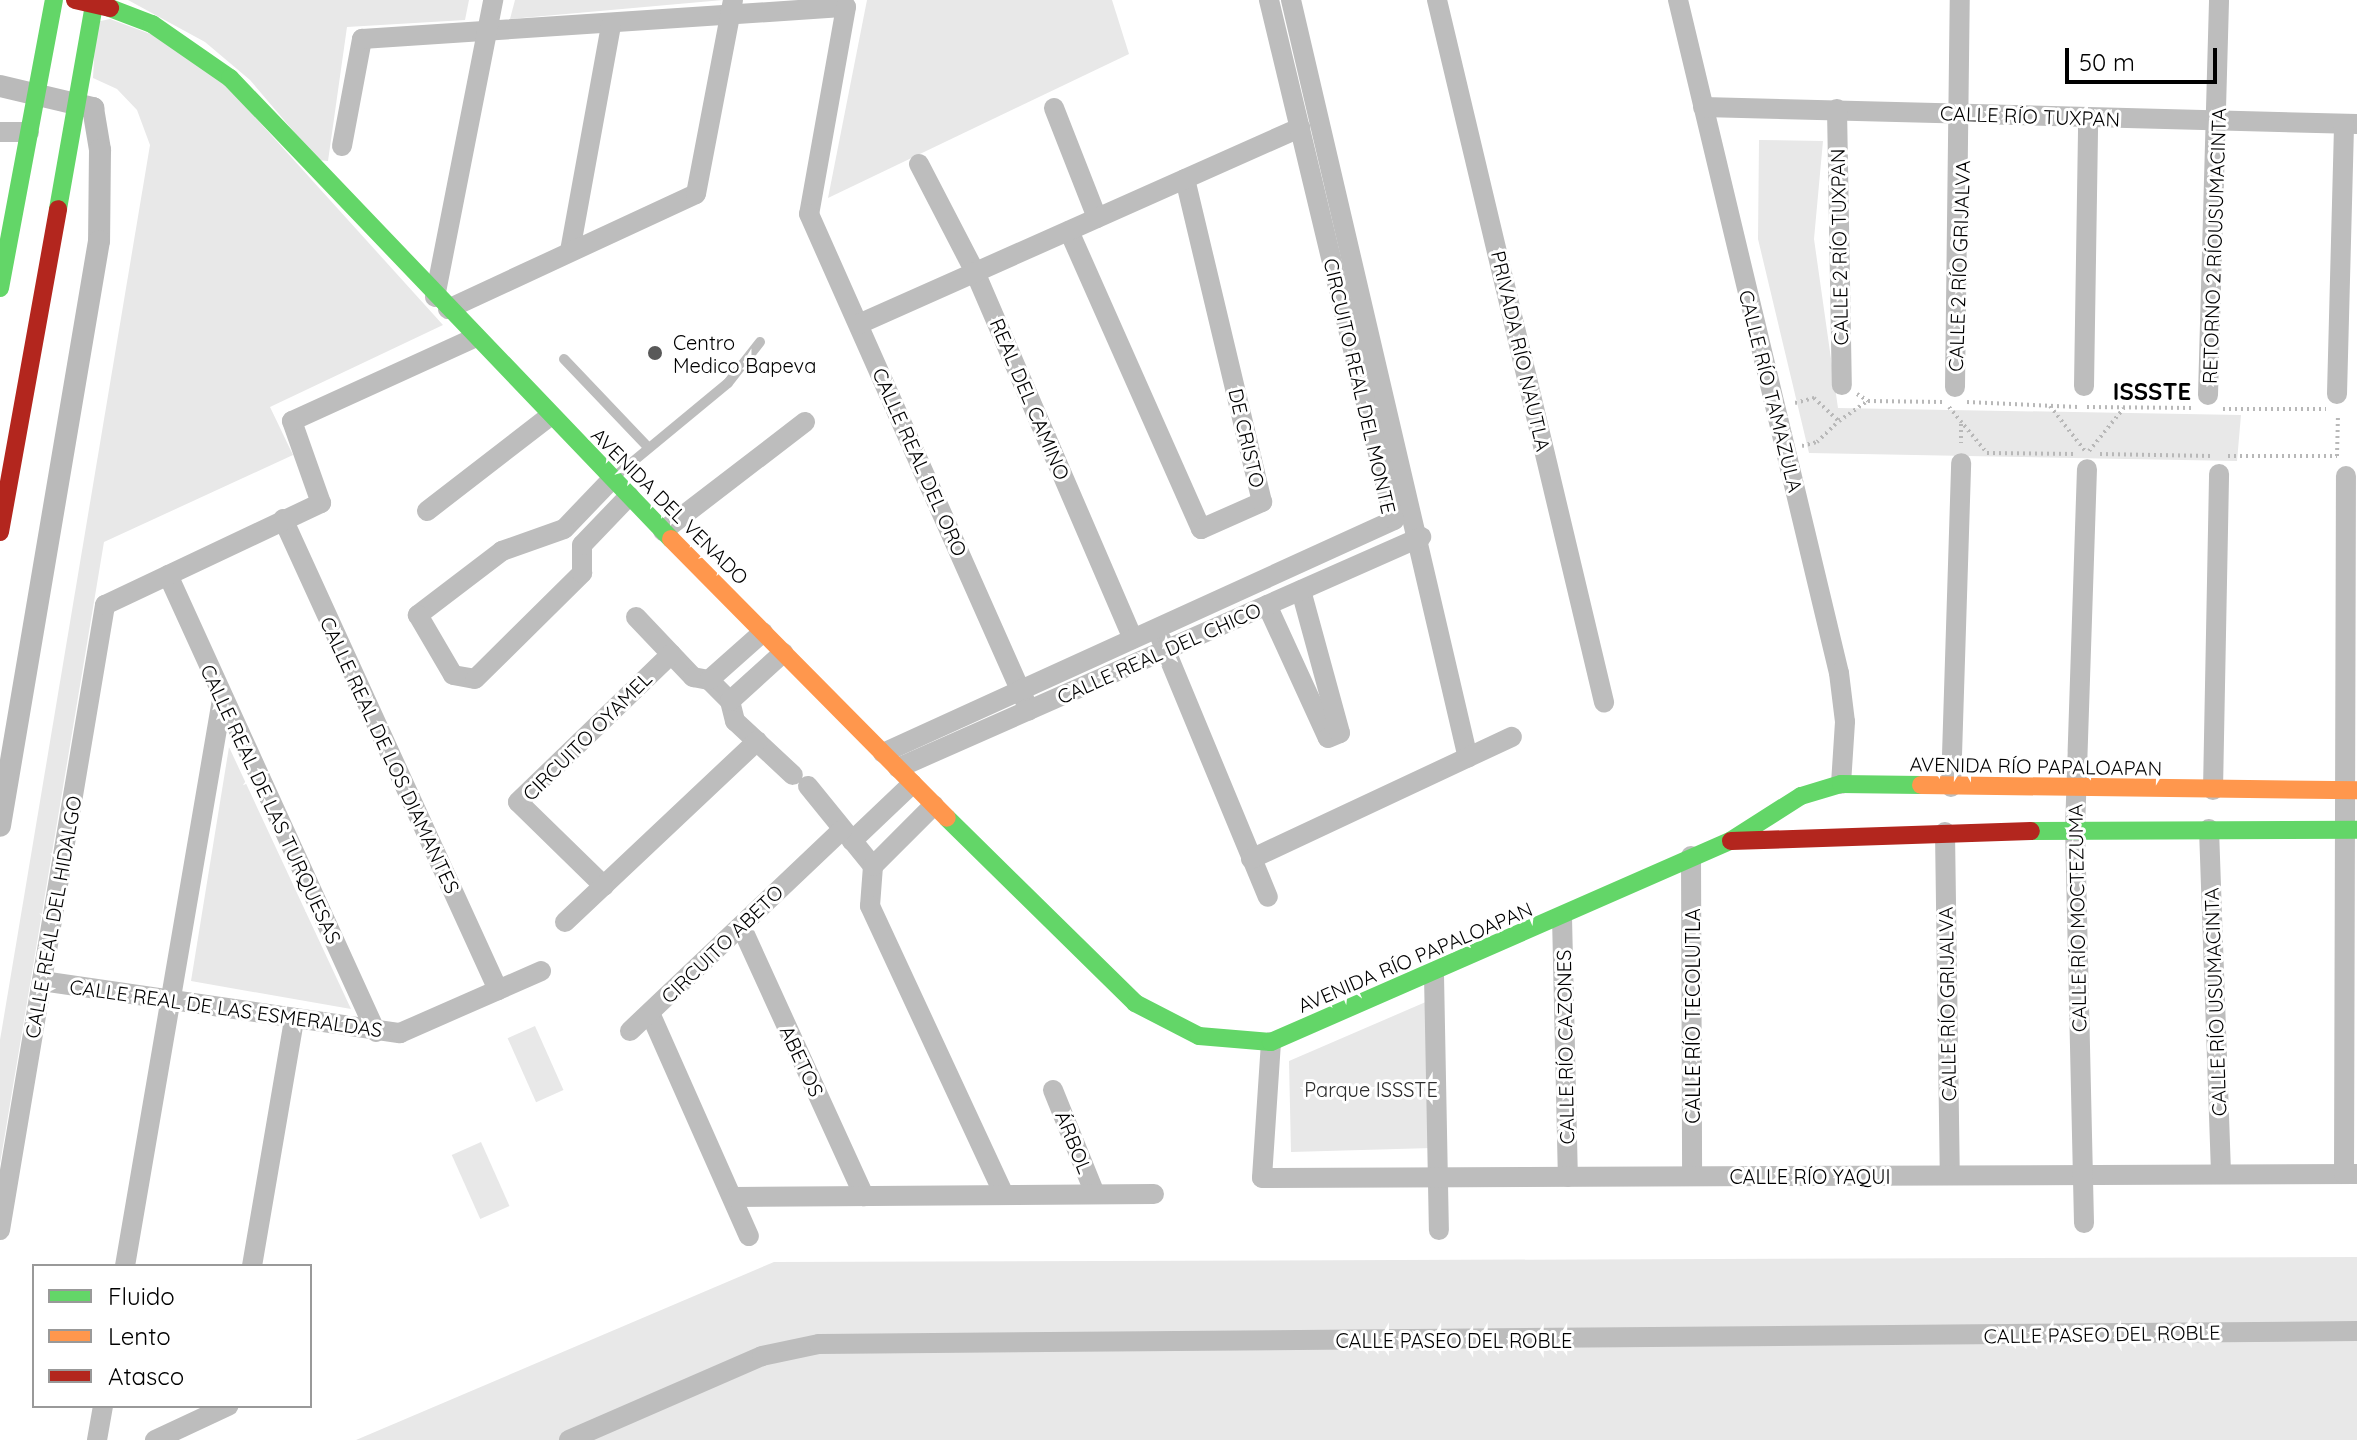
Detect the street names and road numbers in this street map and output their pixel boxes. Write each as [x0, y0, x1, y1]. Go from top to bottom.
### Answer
street label: CALLE RÍO TUXPAN [1940, 101, 2120, 131]
street label: RETORNO 2 RÍOUSUMACINTA [2197, 107, 2231, 385]
street label: CALLE 2 RÍO TUXPAN [1825, 148, 1853, 346]
street label: CALLE 2 RÍO GRIJALVA [1943, 160, 1975, 372]
street label: PRIVADA RÍO NAUTLA [1486, 248, 1556, 454]
street label: CIRCUITO REAL DEL MONTE [1319, 256, 1401, 516]
street label: CALLE RÍO TAMAZULA [1734, 287, 1808, 495]
street label: REAL DEL CAMINO [985, 315, 1075, 483]
street label: CALLE REAL DEL ORO [868, 364, 972, 560]
street label: DE CRISTO [1224, 386, 1270, 490]
street label: AVENIDA DEL VENADO [587, 423, 753, 589]
street label: CALLE REAL DEL CHICO [1053, 597, 1265, 709]
street label: CALLE REAL DE LOS DIAMANTES [315, 613, 465, 897]
street label: CALLE REAL DE LAS TURQUESAS [196, 661, 346, 947]
street label: CIRCUITO OYAMEL [517, 666, 657, 806]
street label: AVENIDA RÍO PAPALOAPAN [1910, 752, 2162, 780]
street label: CALLE REAL DEL HIDALGO [20, 794, 86, 1040]
street label: CALLE RÍO MOCTEZUMA [2063, 804, 2091, 1032]
street label: CIRCUITO ABETO [656, 880, 788, 1008]
street label: CALLE RÍO USUMACINTA [2199, 887, 2231, 1117]
street label: AVENIDA RÍO PAPALOAPAN [1294, 897, 1536, 1017]
street label: CALLE RÍO GRIJALVA [1933, 906, 1961, 1102]
street label: CALLE RÍO TECOLUTLA [1680, 908, 1704, 1124]
street label: CALLE RÍO CAZONES [1551, 950, 1579, 1144]
street label: CALLE REAL DE LAS ESMERALDAS [68, 974, 384, 1042]
street label: ABETOS [775, 1022, 829, 1100]
street label: ÁRBOL [1051, 1107, 1097, 1177]
street label: CALLE RÍO YAQUI [1729, 1164, 1891, 1188]
street label: CALLE PASEO DEL ROBLE [1983, 1320, 2221, 1348]
street label: CALLE PASEO DEL ROBLE [1336, 1328, 1572, 1352]

